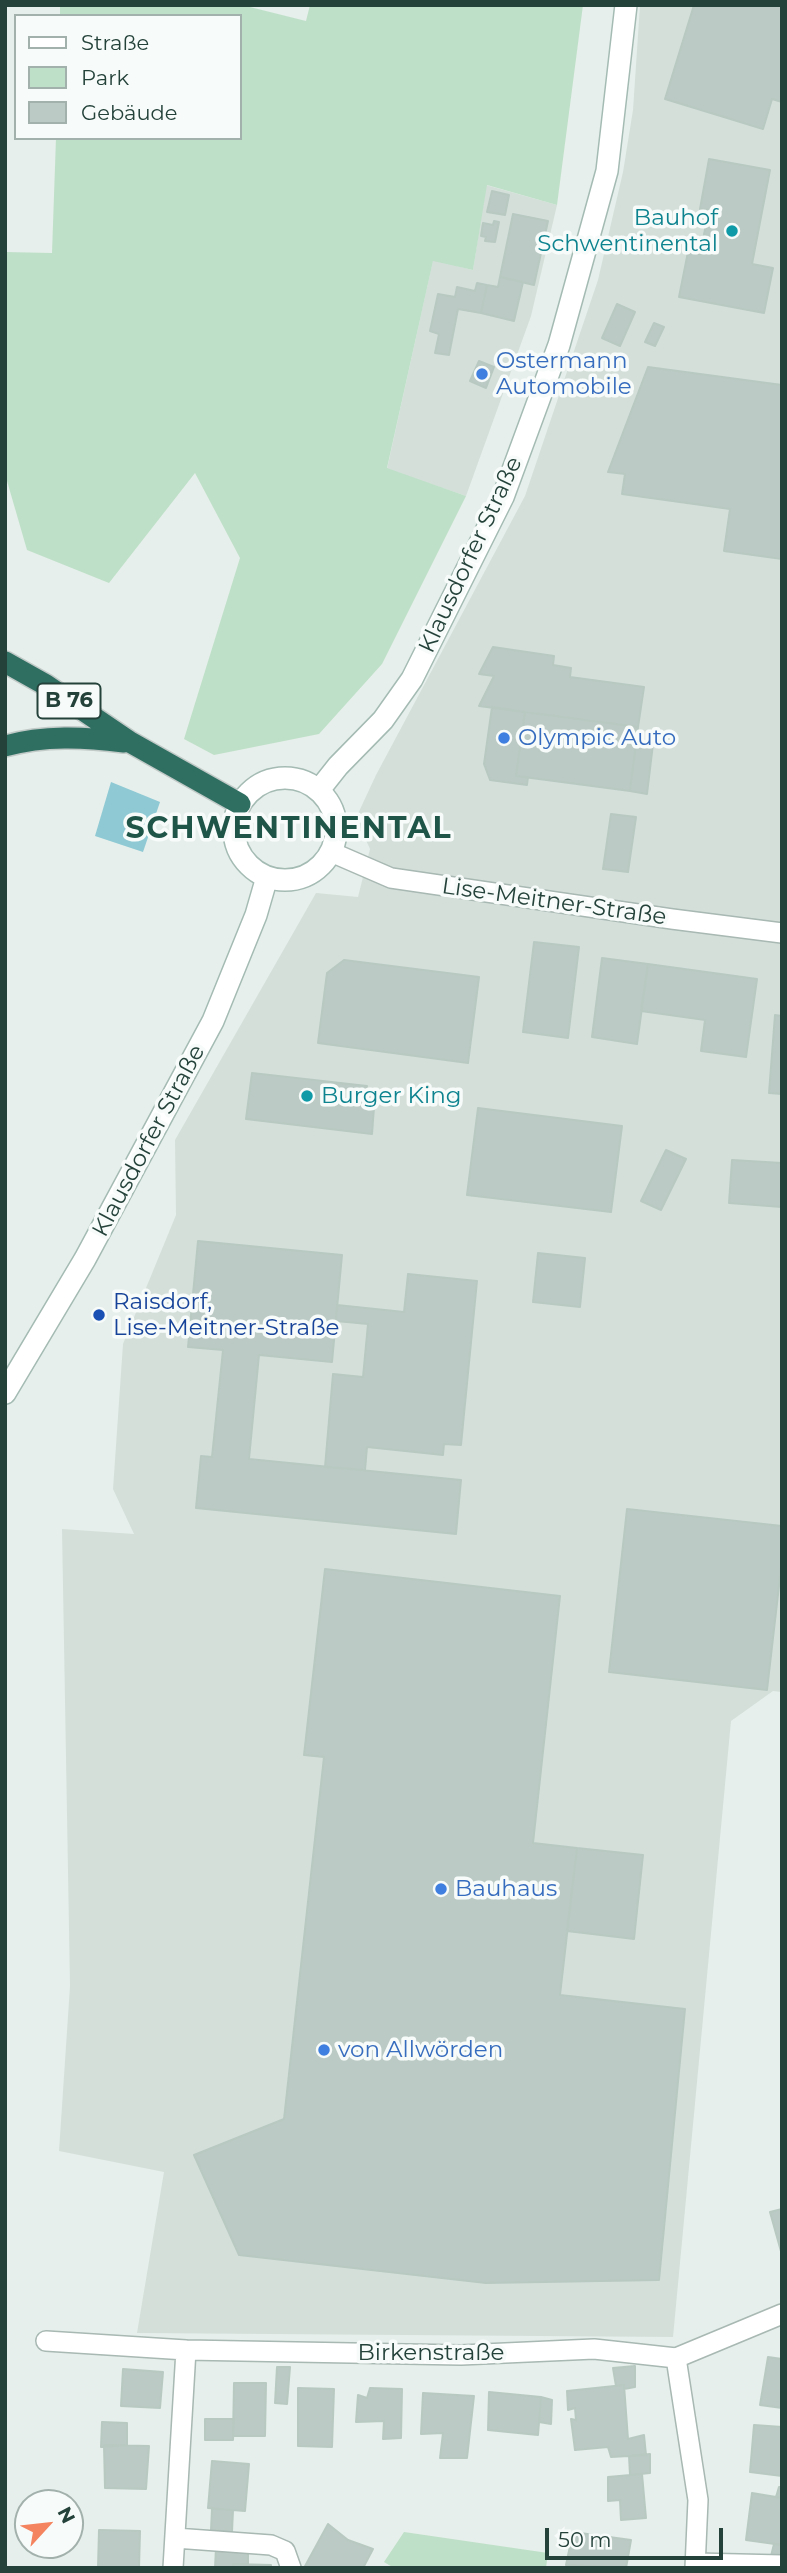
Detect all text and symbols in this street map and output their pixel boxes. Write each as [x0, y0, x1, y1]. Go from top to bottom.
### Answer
legend [14, 14, 242, 140]
text: Straße [81, 30, 149, 55]
text: Park [81, 65, 129, 90]
text: Gebäude [81, 100, 178, 125]
place label: Bauhof Schwentinental [537, 204, 718, 258]
marker: Bauhof Schwentinental [724, 223, 740, 239]
place label: Ostermann Automobile [496, 347, 632, 401]
marker: Ostermann Automobile [474, 366, 490, 382]
street label: Klausdorfer Straße [413, 452, 529, 658]
road number: B 76 [38, 684, 100, 718]
place label: Olympic Auto [518, 724, 676, 752]
marker: Olympic Auto [496, 730, 512, 746]
district label: SCHWENTINENTAL [127, 811, 451, 847]
street label: Lise-Meitner-Straße [440, 873, 668, 931]
street label: Klausdorfer Straße [87, 1040, 211, 1242]
place label: Burger King [321, 1082, 461, 1110]
marker: Burger King [299, 1088, 315, 1104]
place label: Raisdorf, Lise-Meitner-Straße [113, 1288, 339, 1342]
marker: Raisdorf, Lise-Meitner-Straße [91, 1307, 107, 1323]
place label: Bauhaus [455, 1875, 557, 1903]
marker: Bauhaus [433, 1881, 449, 1897]
place label: von Allwörden [338, 2036, 503, 2064]
marker: von Allwörden [316, 2042, 332, 2058]
street label: Birkenstraße [358, 2339, 504, 2367]
north arrow [14, 2489, 84, 2559]
text: N [53, 2503, 80, 2527]
scale bar [549, 2514, 728, 2558]
text: 50 m [558, 2527, 612, 2552]

